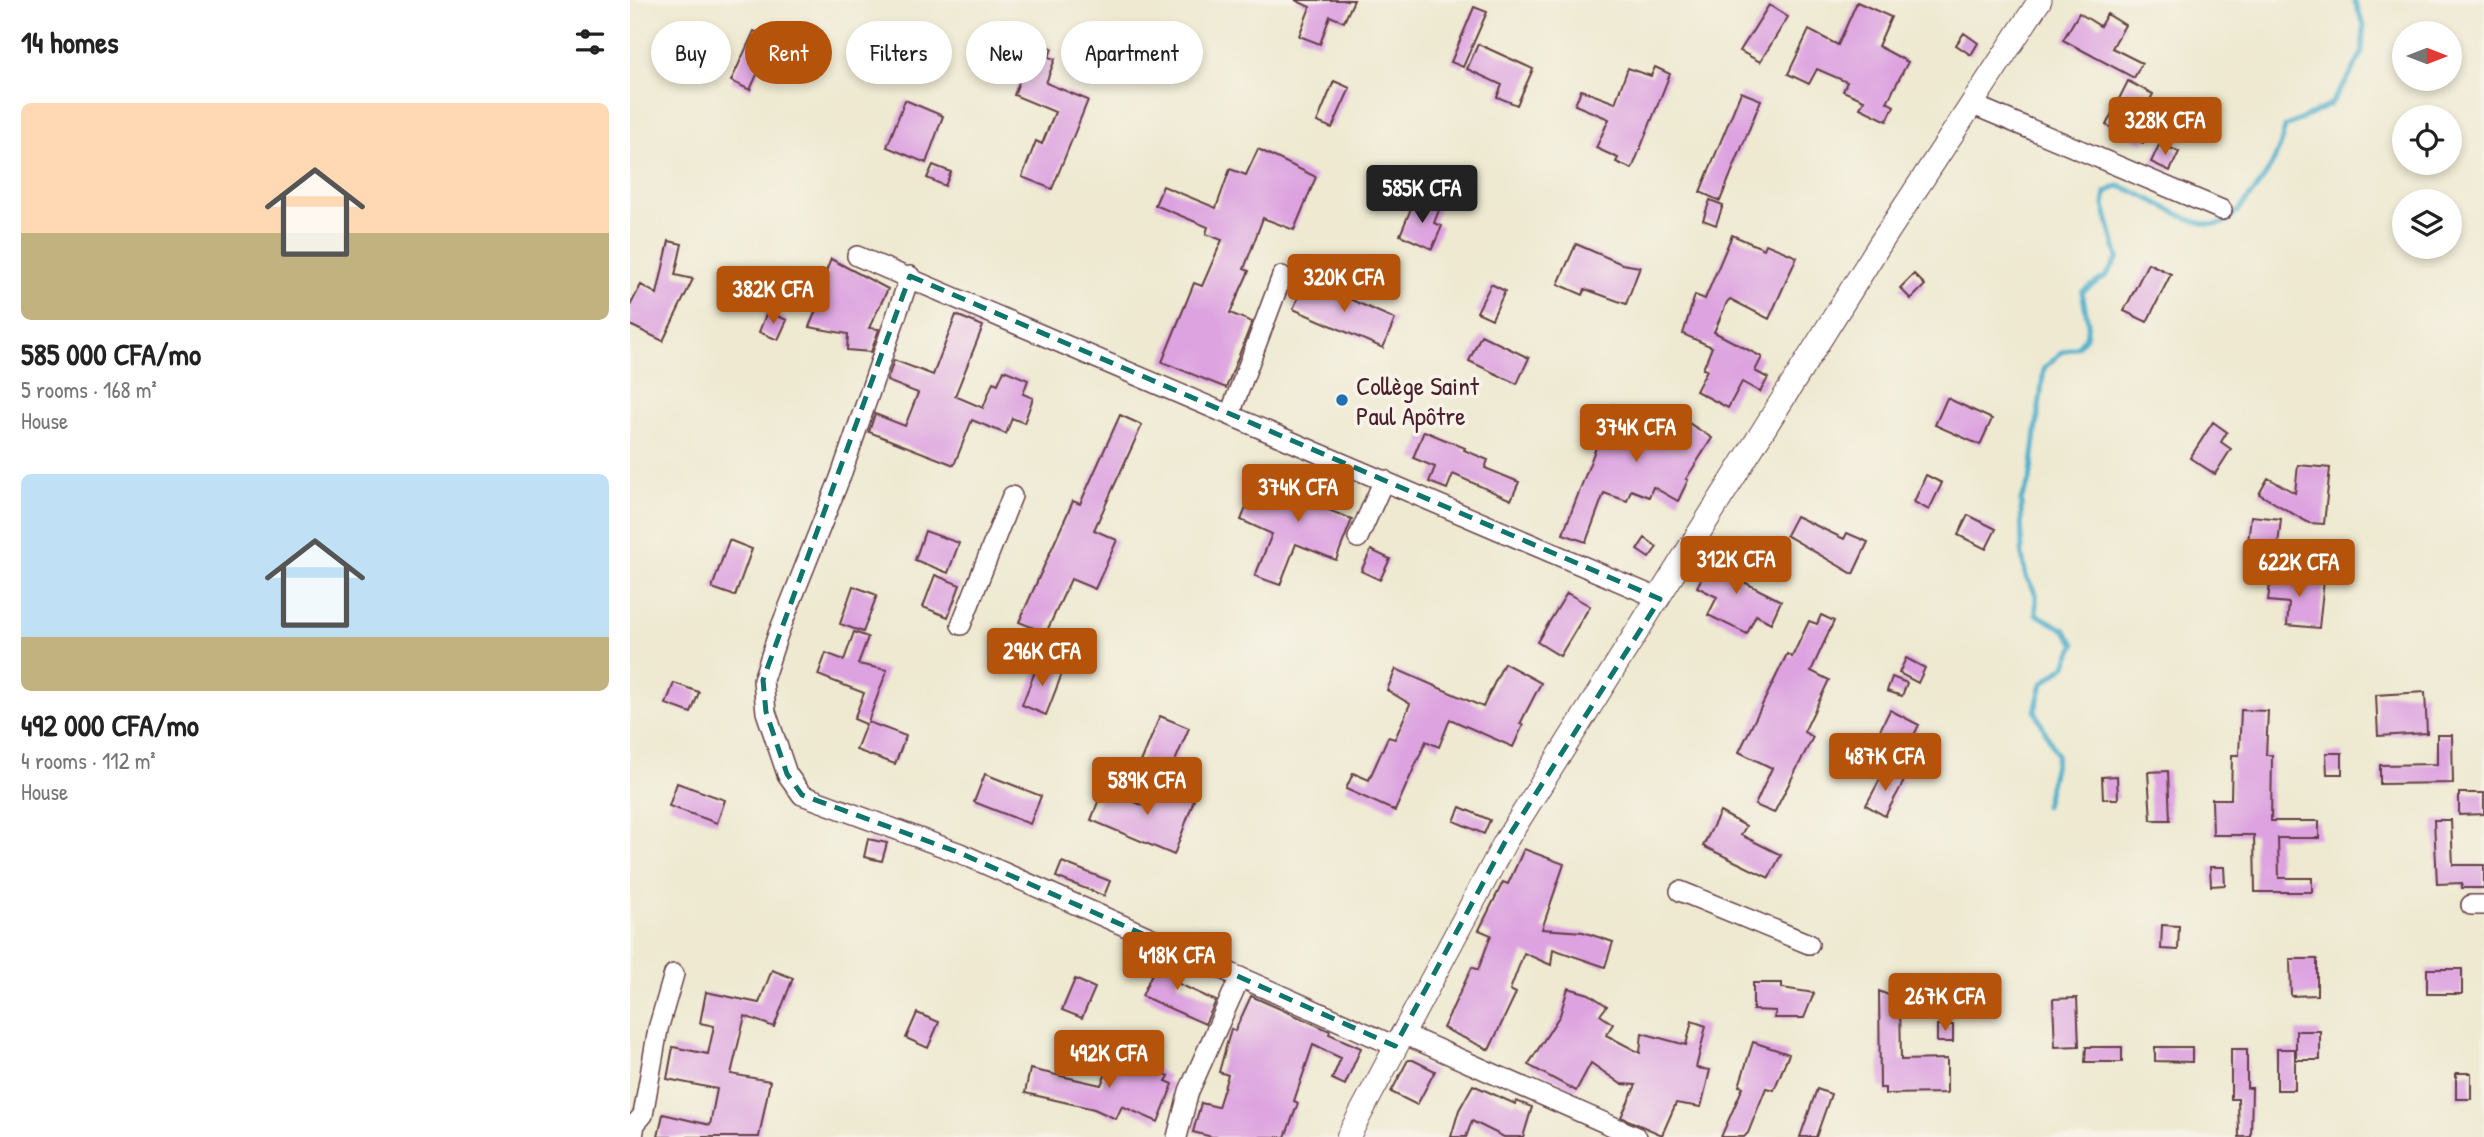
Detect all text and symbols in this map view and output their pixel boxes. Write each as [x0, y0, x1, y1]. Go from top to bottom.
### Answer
chip: Buy [651, 21, 731, 84]
chip: Rent [745, 21, 832, 84]
chip: Filters [846, 21, 952, 84]
chip: New [966, 21, 1047, 84]
chip: Apartment [1061, 21, 1203, 84]
north arrow [2392, 21, 2462, 91]
map controls [2392, 21, 2462, 259]
text: 14 homes [21, 22, 119, 62]
icon: filters [571, 23, 609, 61]
pin: 328K CFA [2093, 97, 2237, 157]
text: 328K CFA [2125, 104, 2205, 135]
button: locate [2392, 105, 2462, 175]
icon: home [252, 149, 378, 275]
pin: 585K CFA [1350, 166, 1494, 225]
text: 585K CFA [1382, 172, 1462, 203]
button: layers [2392, 189, 2462, 259]
pin: 320K CFA [1272, 254, 1416, 314]
text: 320K CFA [1303, 261, 1385, 292]
pin: 382K CFA [701, 266, 845, 326]
text: 382K CFA [733, 273, 813, 304]
text: 585 000 CFA/mo [21, 334, 201, 374]
place label: Collège Saint Paul Apôtre [1356, 368, 1480, 433]
text: 5 rooms · 168 m² [21, 374, 157, 405]
marker: Collège Saint Paul Apôtre [1334, 392, 1350, 408]
text: House [21, 405, 68, 436]
pin: 374K CFA [1564, 405, 1708, 464]
text: 374K CFA [1596, 411, 1676, 442]
pin: 374K CFA [1226, 464, 1370, 524]
text: 374K CFA [1258, 471, 1338, 502]
icon: home [252, 520, 378, 646]
pin: 312K CFA [1664, 536, 1808, 596]
pin: 622K CFA [2227, 540, 2371, 599]
text: 312K CFA [1696, 543, 1776, 574]
text: 622K CFA [2259, 546, 2339, 577]
pin: 296K CFA [970, 628, 1114, 688]
text: 296K CFA [1003, 635, 1081, 666]
text: 492 000 CFA/mo [21, 705, 199, 745]
pin: 487K CFA [1813, 734, 1957, 793]
text: 487K CFA [1845, 740, 1925, 771]
text: 4 rooms · 112 m² [21, 745, 156, 776]
pin: 589K CFA [1075, 758, 1219, 817]
text: 589K CFA [1108, 764, 1186, 795]
text: House [21, 776, 68, 807]
pin: 418K CFA [1105, 932, 1249, 992]
text: 418K CFA [1139, 939, 1215, 970]
pin: 267K CFA [1873, 974, 2017, 1033]
text: 267K CFA [1904, 980, 1986, 1011]
pin: 492K CFA [1037, 1030, 1181, 1090]
text: 492K CFA [1070, 1037, 1148, 1068]

